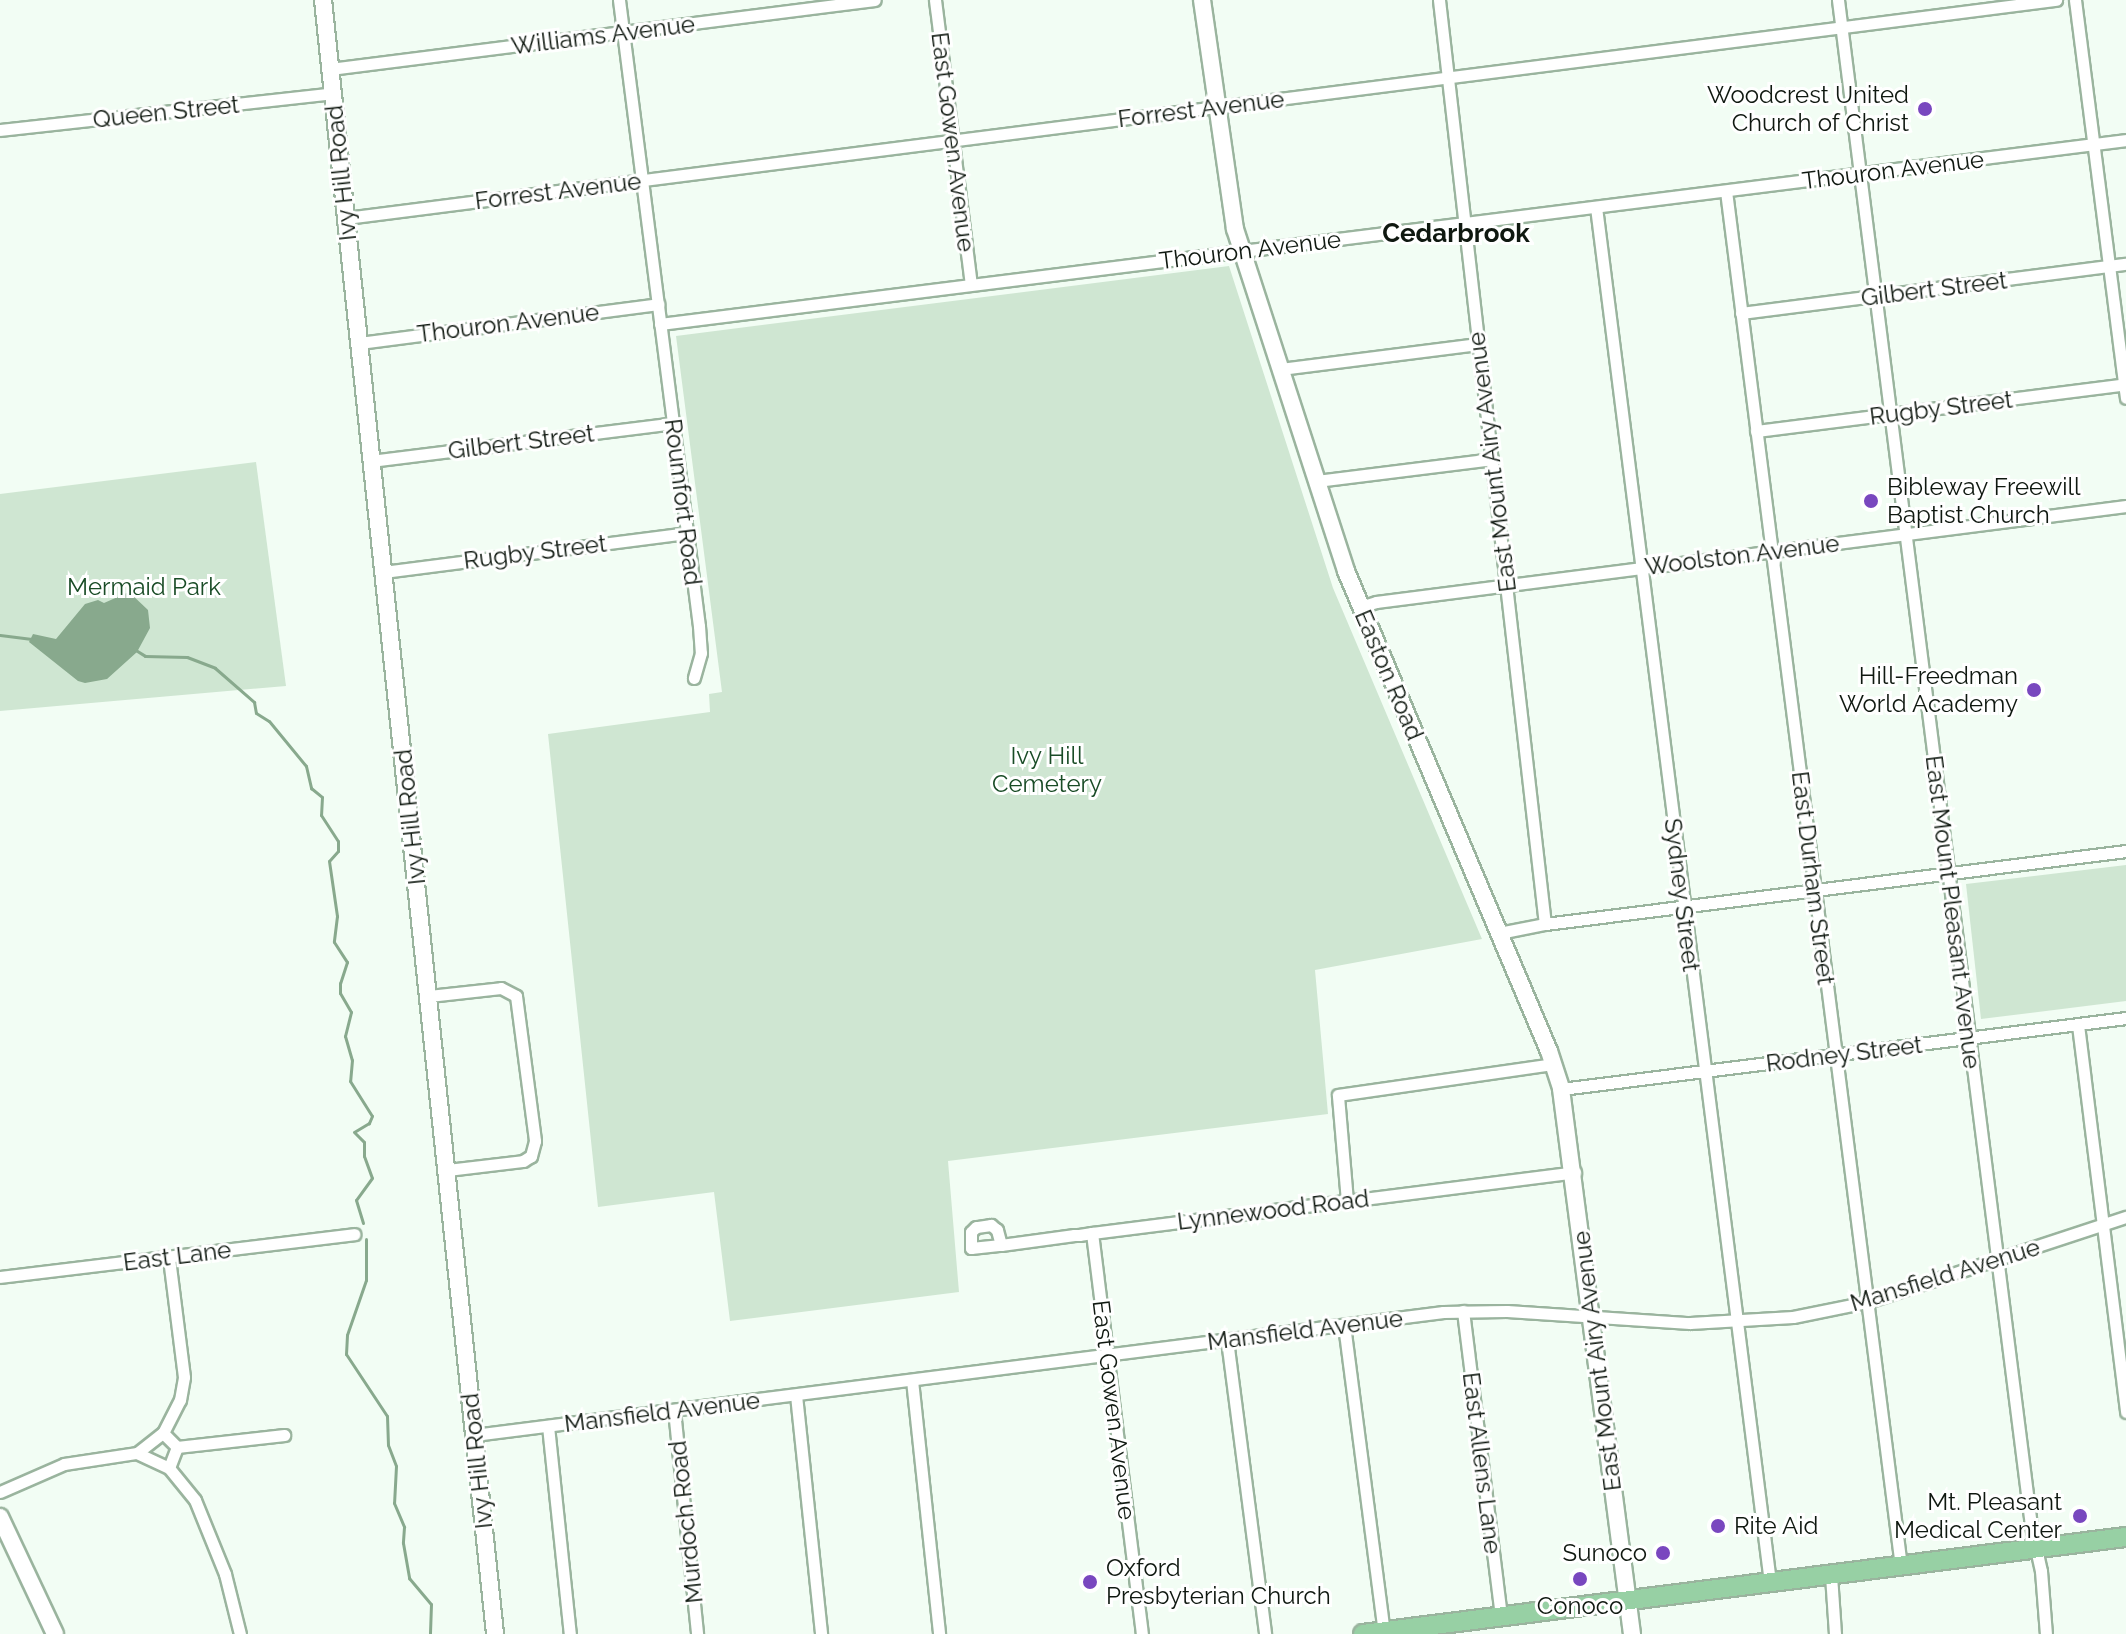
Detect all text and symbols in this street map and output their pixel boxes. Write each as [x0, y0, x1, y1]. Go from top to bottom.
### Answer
street label: Williams Avenue [509, 9, 697, 61]
street label: East Gowen Avenue [925, 30, 981, 254]
place label: Woodcrest United Church of Christ [1707, 81, 1909, 137]
street label: Forrest Avenue [1116, 84, 1286, 134]
street label: Queen Street [91, 90, 241, 134]
marker: Woodcrest United Church of Christ [1916, 100, 1934, 118]
street label: Ivy Hill Road [319, 103, 363, 243]
street label: Thouron Avenue [1800, 145, 1986, 195]
street label: Forrest Avenue [473, 166, 643, 216]
district label: Cedarbrook [1382, 218, 1530, 250]
street label: Thouron Avenue [1157, 225, 1343, 275]
street label: Gilbert Street [1859, 266, 2009, 312]
street label: Thouron Avenue [415, 298, 601, 348]
street label: East Mount Airy Avenue [1462, 329, 1522, 595]
street label: Rugby Street [1867, 385, 2015, 431]
street label: Roumfort Road [658, 417, 708, 587]
street label: Gilbert Street [446, 419, 596, 465]
place label: Bibleway Freewill Baptist Church [1887, 473, 2081, 529]
marker: Bibleway Freewill Baptist Church [1862, 492, 1880, 510]
street label: Rugby Street [461, 529, 609, 575]
street label: Woolston Avenue [1643, 529, 1841, 581]
park label: Mermaid Park [67, 573, 221, 601]
street label: Easton Road [1349, 605, 1429, 745]
place label: Hill-Freedman World Academy [1838, 662, 2018, 718]
marker: Hill-Freedman World Academy [2025, 681, 2043, 699]
park label: Ivy Hill Cemetery [992, 742, 1102, 798]
street label: Ivy Hill Road [388, 747, 432, 887]
street label: East Mount Pleasant Avenue [1919, 753, 1987, 1071]
street label: East Durham Street [1786, 770, 1840, 986]
street label: Sydney Street [1658, 816, 1706, 974]
street label: Rodney Street [1764, 1030, 1924, 1078]
street label: Lynnewood Road [1175, 1184, 1371, 1236]
street label: East Mount Airy Avenue [1567, 1228, 1627, 1494]
street label: Mansfield Avenue [1846, 1232, 2044, 1318]
street label: East Lane [121, 1235, 233, 1277]
street label: East Gowen Avenue [1086, 1298, 1142, 1522]
street label: Mansfield Avenue [1205, 1304, 1405, 1356]
street label: East Allens Lane [1457, 1370, 1507, 1556]
street label: Mansfield Avenue [562, 1386, 762, 1438]
street label: Ivy Hill Road [455, 1391, 499, 1531]
street label: Murdoch Road [663, 1439, 709, 1605]
place label: Mt. Pleasant Medical Center [1893, 1488, 2062, 1544]
marker: Mt. Pleasant Medical Center [2069, 1505, 2091, 1527]
place label: Rite Aid [1734, 1512, 1819, 1540]
marker: Rite Aid [1709, 1517, 1727, 1535]
place label: Sunoco [1563, 1539, 1647, 1567]
marker: Sunoco [1654, 1544, 1672, 1562]
place label: Oxford Presbyterian Church [1106, 1554, 1331, 1610]
marker: Conoco [1571, 1570, 1589, 1588]
marker: Oxford Presbyterian Church [1081, 1573, 1099, 1591]
place label: Conoco [1537, 1592, 1623, 1620]

